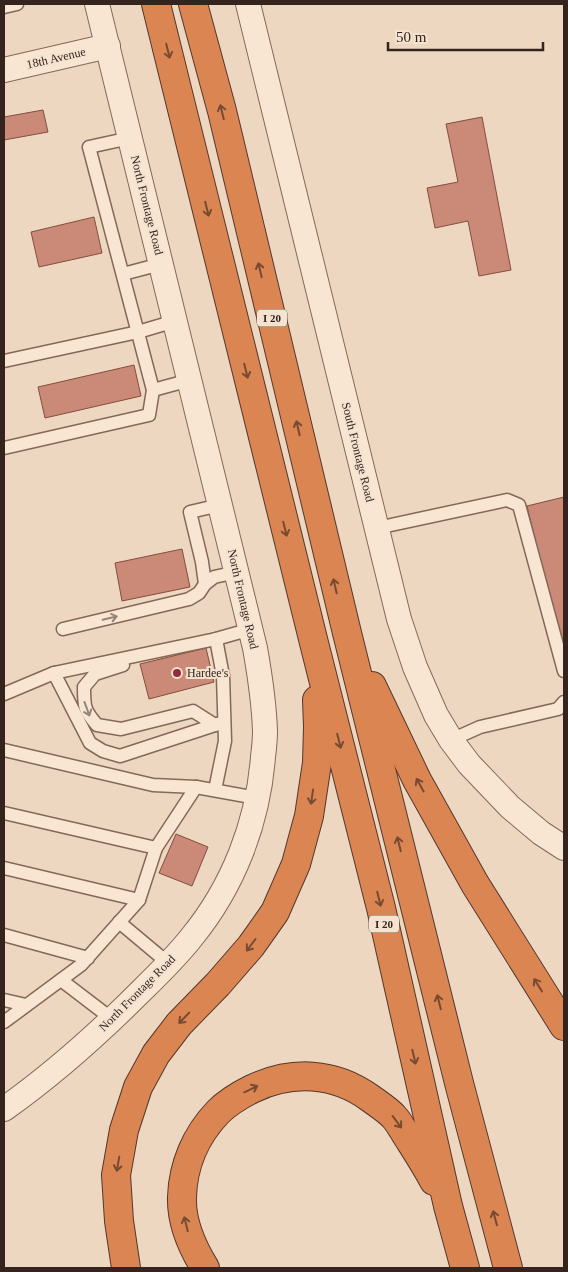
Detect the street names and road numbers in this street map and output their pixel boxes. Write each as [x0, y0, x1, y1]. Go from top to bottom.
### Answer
street label: 18th Avenue [25, 44, 87, 72]
street label: North Frontage Road [128, 154, 166, 256]
road number: I 20 [257, 310, 287, 326]
street label: South Frontage Road [339, 401, 377, 503]
street label: North Frontage Road [225, 548, 261, 650]
road number: I 20 [369, 916, 399, 932]
street label: North Frontage Road [96, 952, 178, 1034]

